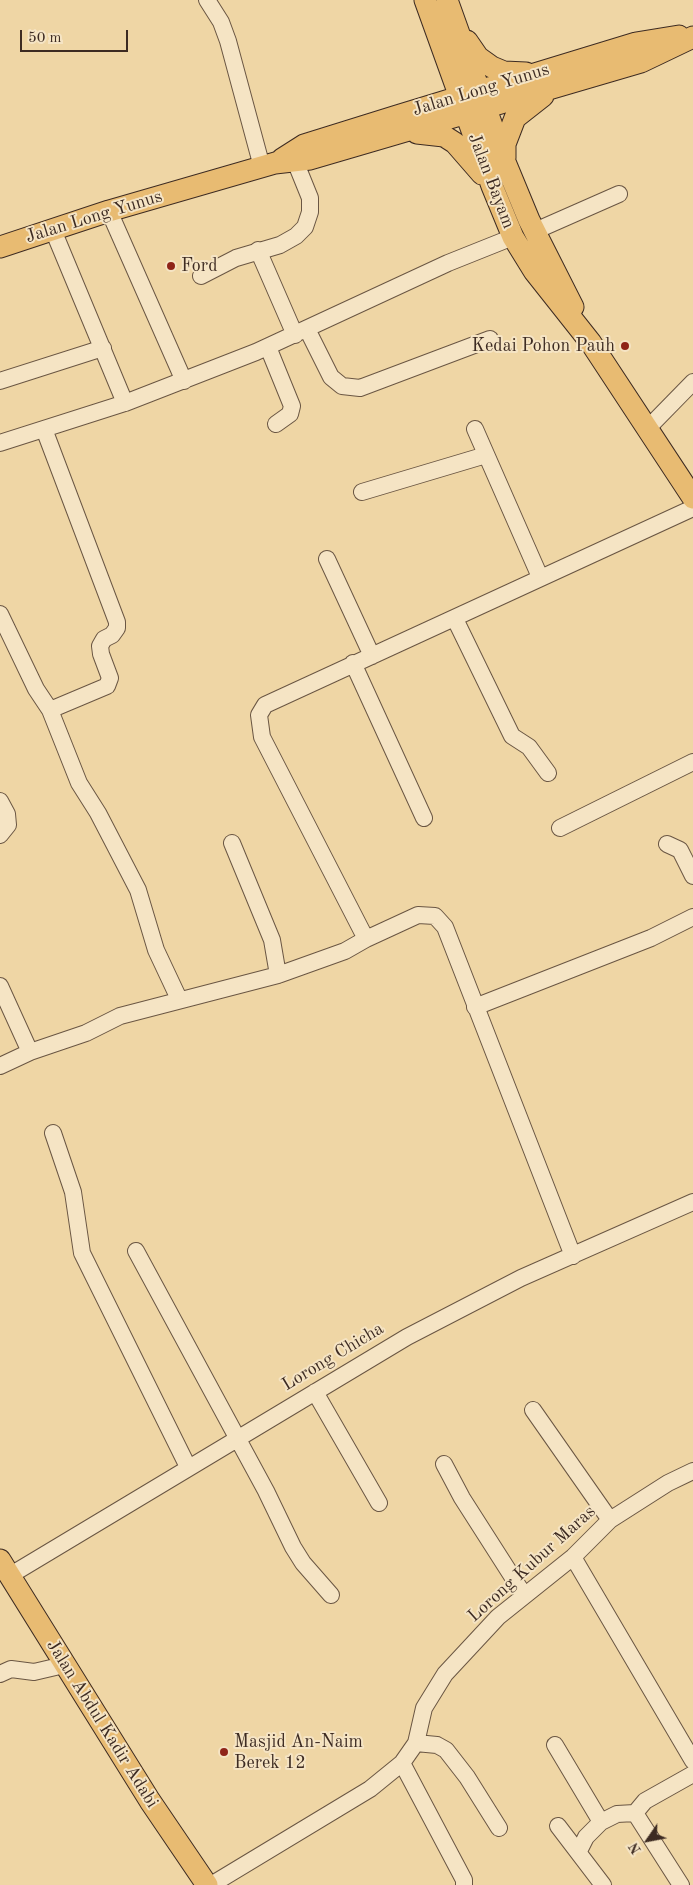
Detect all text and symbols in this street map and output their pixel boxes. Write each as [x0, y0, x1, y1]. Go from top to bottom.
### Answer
scale bar [22, 20, 130, 52]
text: 50 m [28, 31, 62, 46]
street label: Jalan Long Yunus [410, 59, 552, 121]
street label: Jalan Bayam [463, 130, 519, 232]
street label: Jalan Long Yunus [23, 186, 165, 248]
place label: Ford [181, 255, 218, 277]
marker: Ford [165, 260, 177, 272]
place label: Kedai Pohon Pauh [471, 335, 615, 357]
marker: Kedai Pohon Pauh [619, 340, 631, 352]
street label: Lorong Chicha [278, 1318, 388, 1396]
street label: Lorong Kubur Maras [464, 1501, 600, 1627]
street label: Jalan Abdul Kadir Adabi [41, 1636, 163, 1812]
place label: Masjid An-Naim Berek 12 [234, 1731, 363, 1774]
marker: Masjid An-Naim Berek 12 [218, 1746, 230, 1758]
north arrow [623, 1815, 673, 1865]
text: N [627, 1840, 644, 1856]

